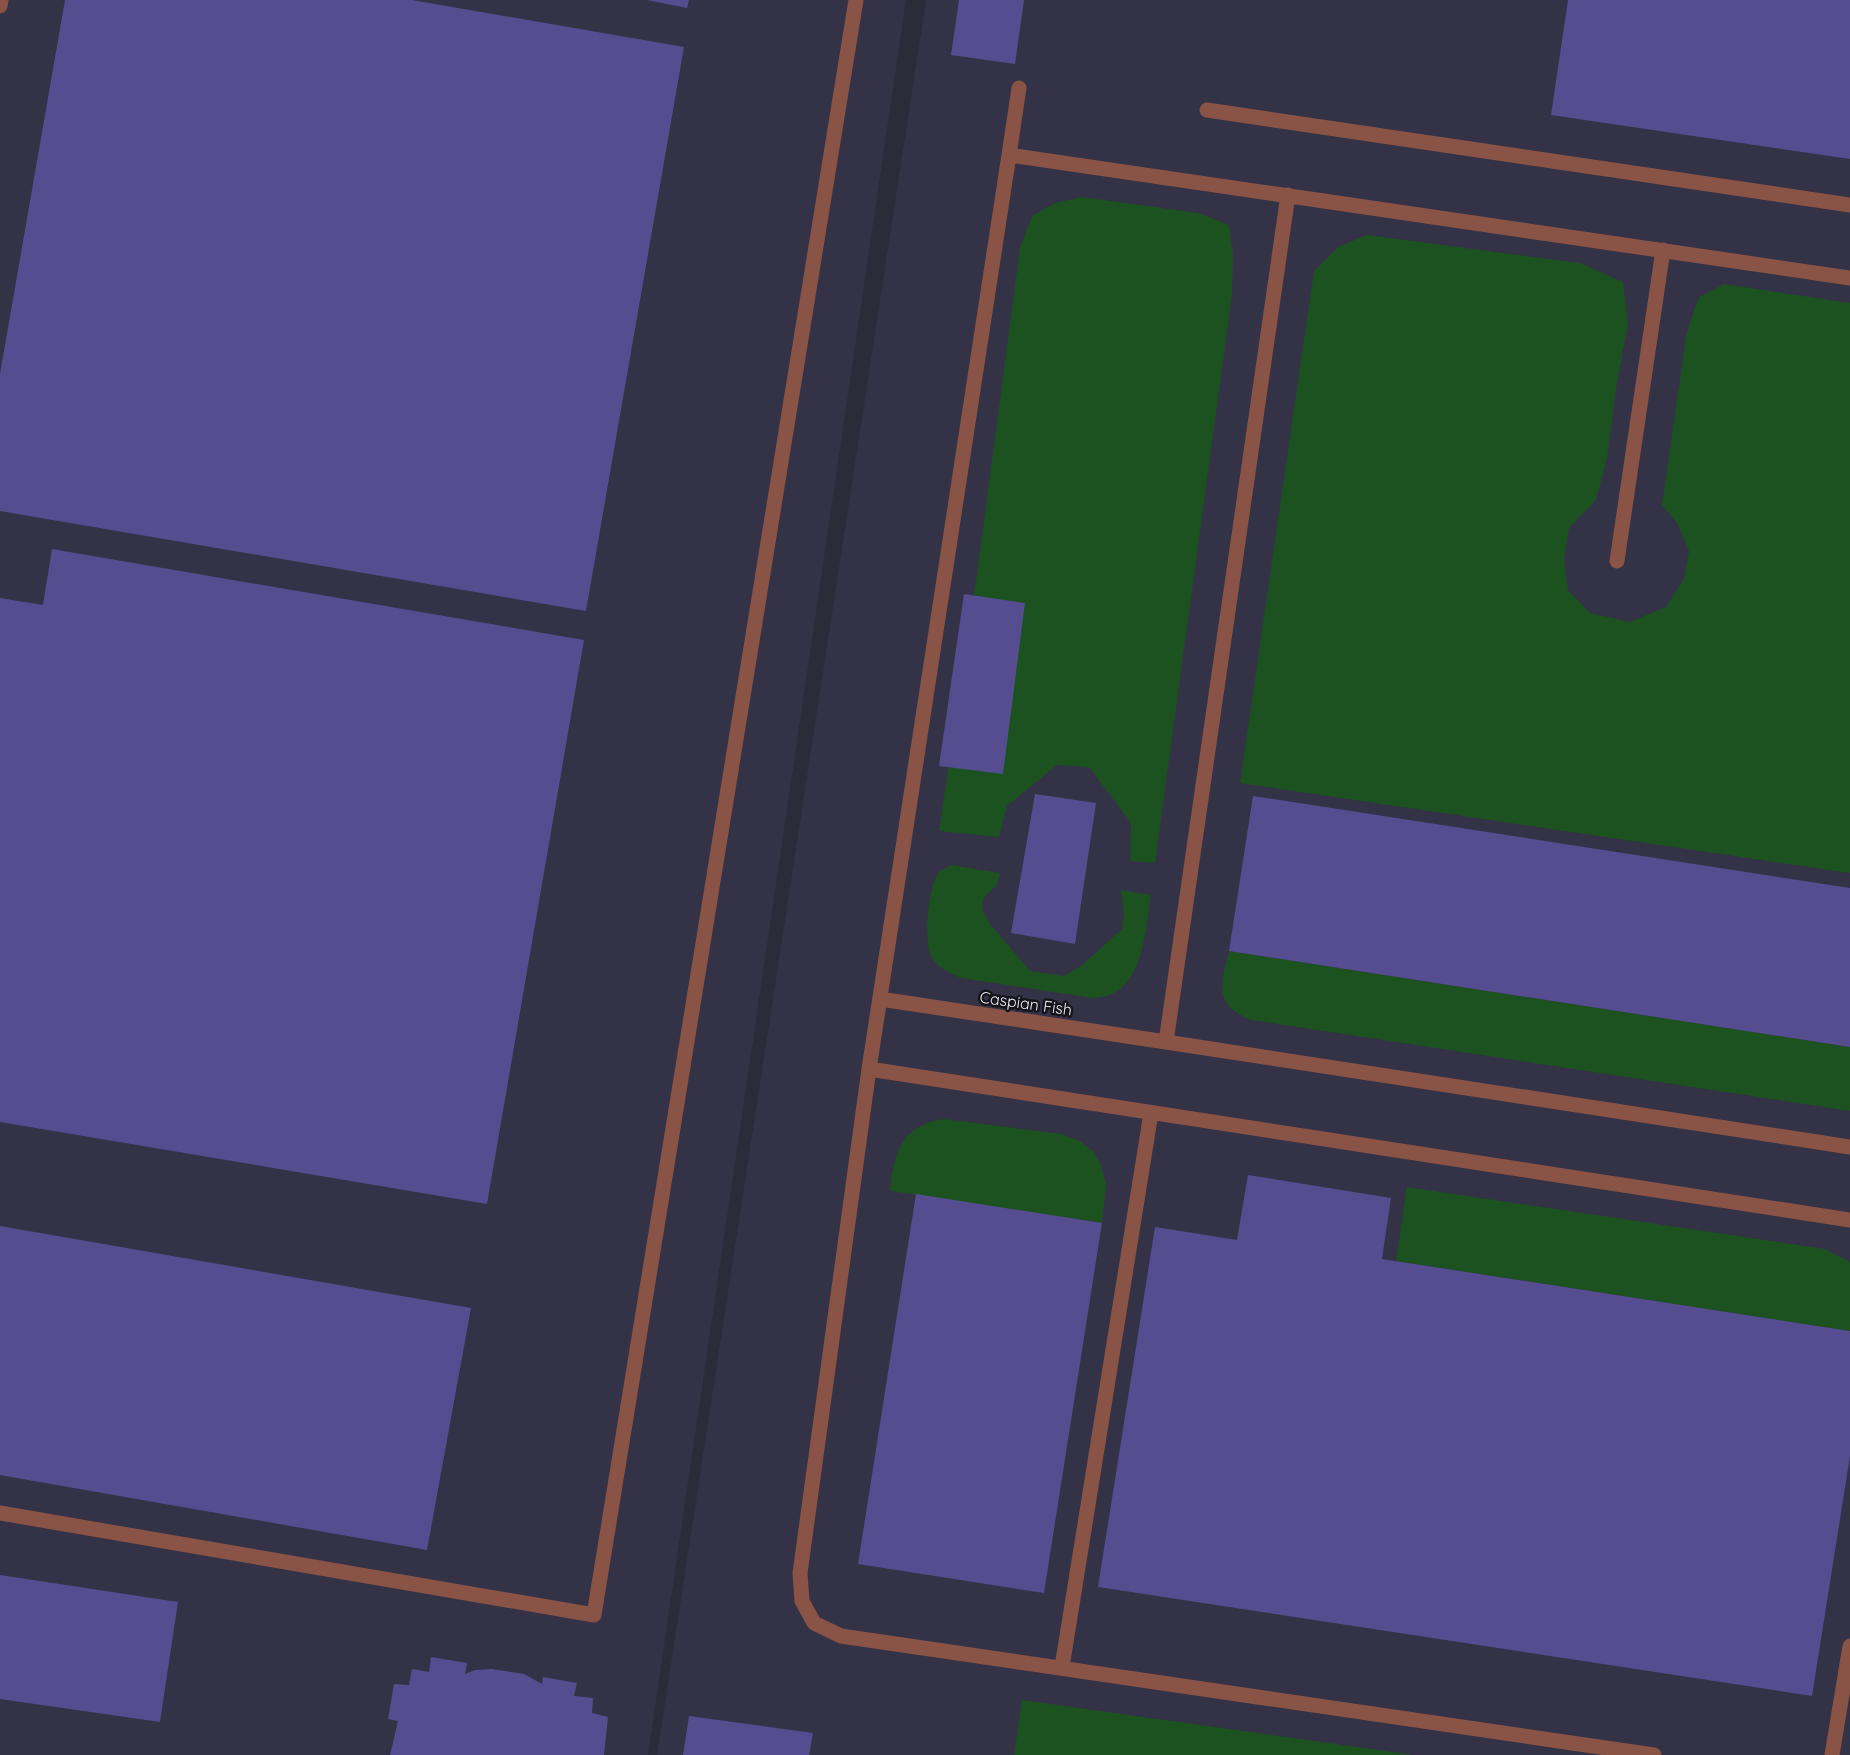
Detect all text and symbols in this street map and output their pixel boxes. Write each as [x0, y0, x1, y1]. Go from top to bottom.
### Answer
street label: Caspian Fish [978, 987, 1074, 1019]

